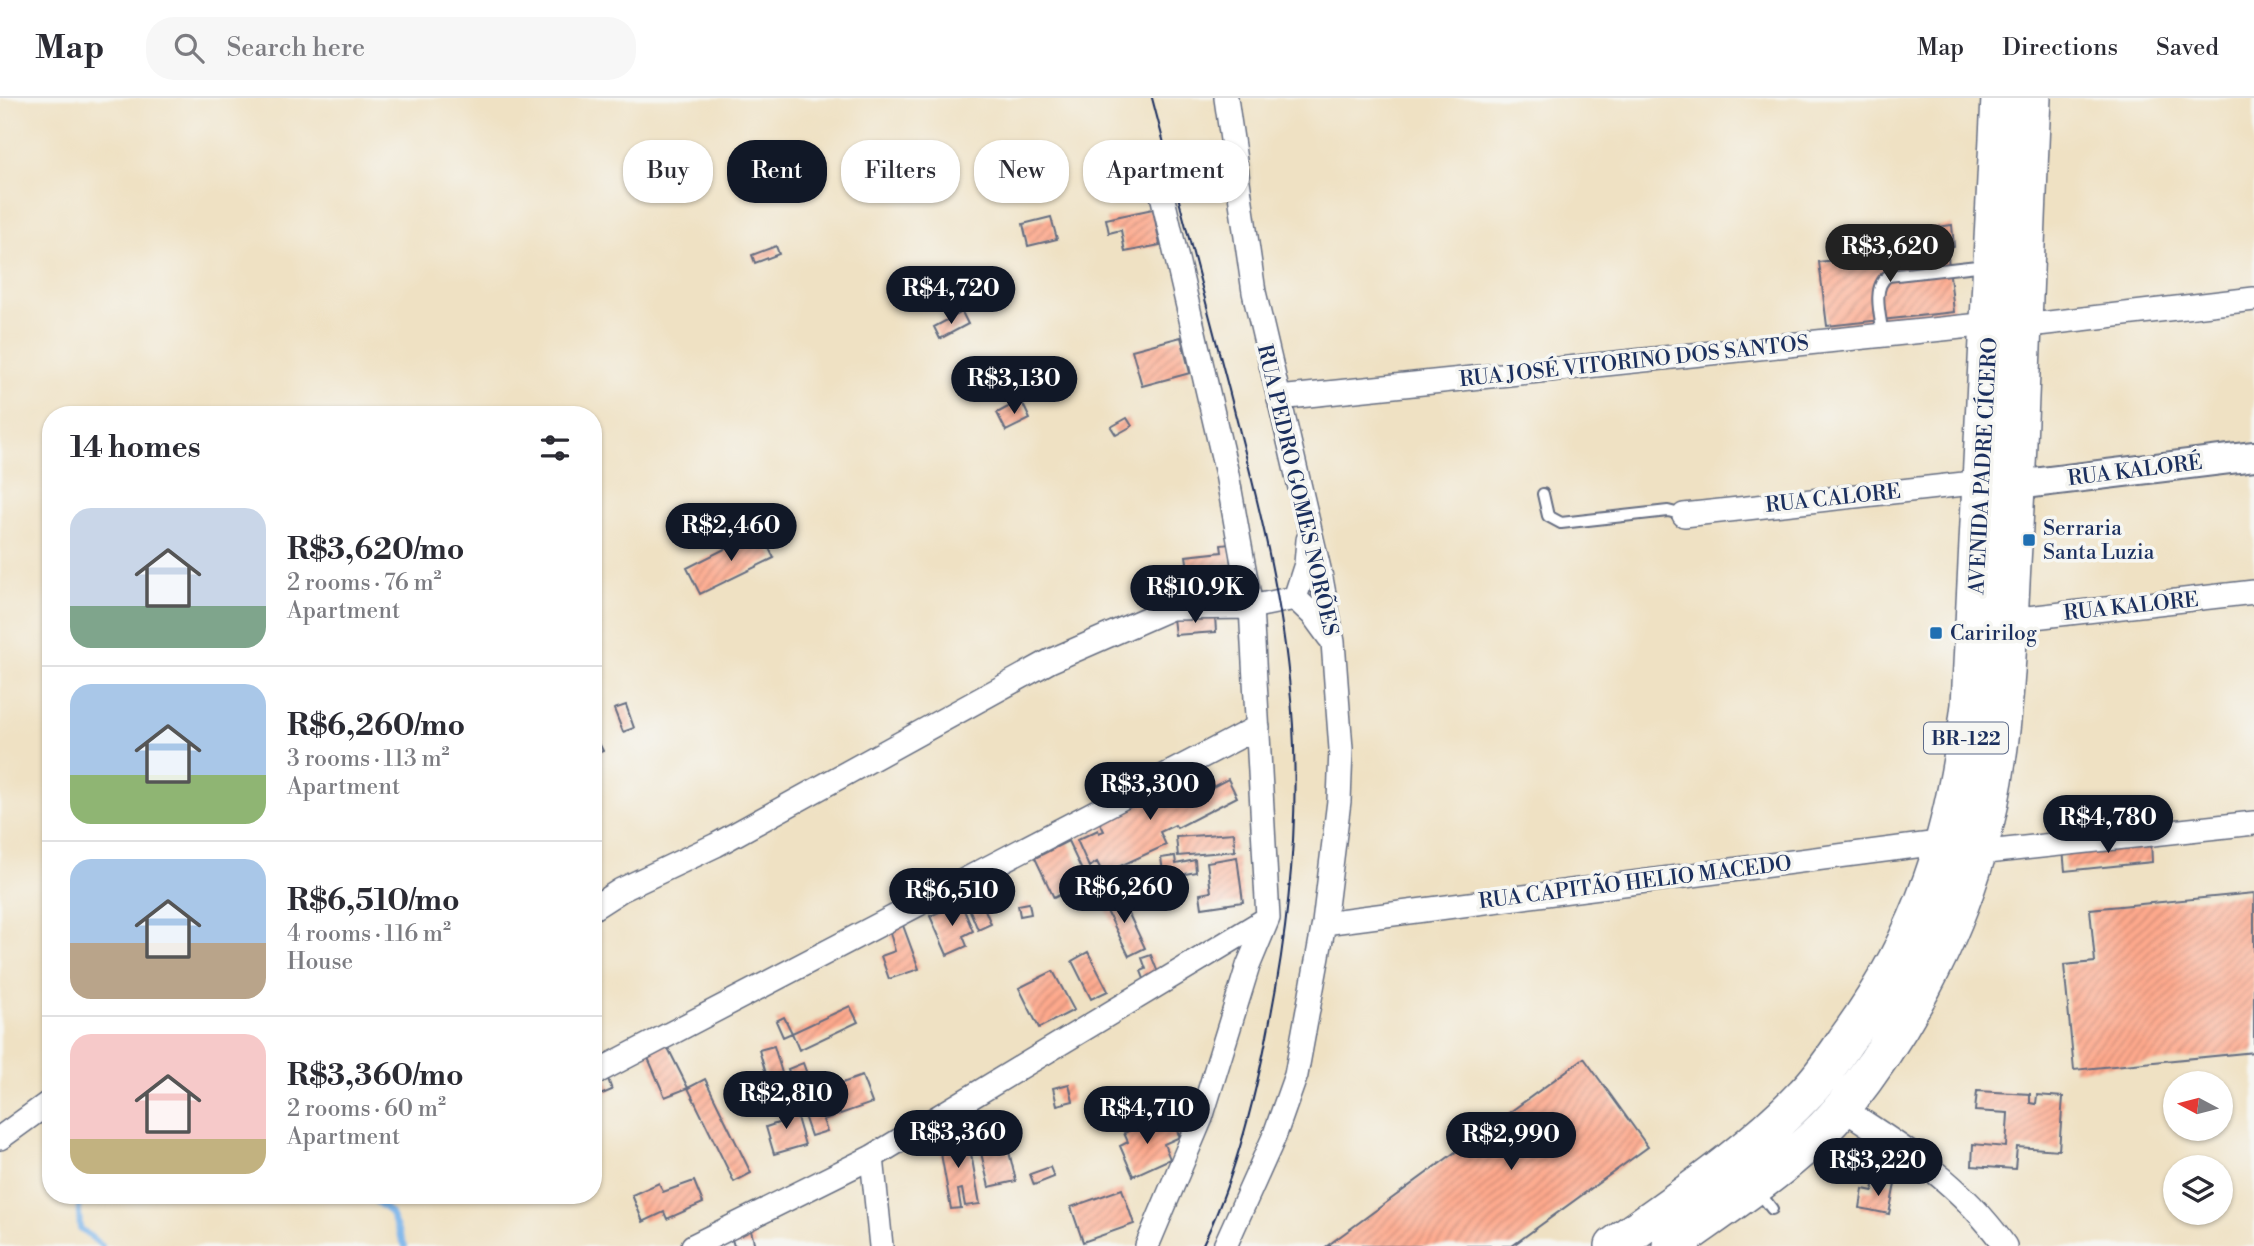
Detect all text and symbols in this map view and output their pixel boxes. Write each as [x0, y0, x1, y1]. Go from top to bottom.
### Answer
search box [146, 17, 636, 80]
text: Map [35, 28, 104, 69]
icon: search [170, 29, 208, 67]
text: Search here [226, 32, 365, 64]
text: Map [1917, 33, 1964, 63]
text: Directions [2002, 33, 2118, 63]
text: Saved [2156, 33, 2219, 63]
chip: Buy [623, 140, 713, 203]
chip: Rent [727, 140, 827, 203]
chip: Filters [841, 140, 960, 203]
chip: New [974, 140, 1069, 203]
chip: Apartment [1083, 140, 1249, 203]
pin: R$3,620 [1825, 225, 1955, 284]
text: R$3,620 [1841, 233, 1939, 261]
pin: R$4,720 [886, 266, 1016, 326]
text: R$4,720 [902, 275, 1000, 303]
street label: RUA JOSÉ VITORINO DOS SANTOS [1458, 329, 1810, 393]
street label: AVENIDA PADRE CÍCERO [1962, 337, 2004, 596]
street label: RUA PEDRO GOMES NORÕES [1251, 341, 1345, 639]
pin: R$3,130 [949, 356, 1079, 416]
text: R$3,130 [967, 365, 1061, 393]
text: 14 homes [70, 429, 201, 467]
icon: filters [536, 429, 574, 467]
street label: RUA KALORÉ [2066, 448, 2204, 492]
street label: RUA CALORE [1764, 479, 1902, 519]
pin: R$2,460 [666, 504, 796, 563]
text: R$2,460 [682, 512, 780, 540]
place label: Serraria Santa Luzia [2043, 516, 2155, 566]
text: R$3,620/mo [287, 531, 464, 569]
marker: Serraria Santa Luzia [2021, 532, 2037, 548]
icon: home [126, 536, 210, 620]
pin: R$10.9K [1130, 566, 1260, 625]
text: 2 rooms · 76 m² [287, 569, 442, 597]
text: R$10.9K [1146, 574, 1244, 602]
street label: RUA KALORE [2062, 587, 2200, 627]
text: Apartment [287, 597, 400, 625]
place label: Caririlog [1950, 621, 2037, 647]
marker: Caririlog [1928, 625, 1944, 641]
text: R$6,260/mo [287, 707, 465, 745]
icon: home [126, 712, 210, 796]
road number: BR-122 [1924, 722, 2008, 754]
text: 3 rooms · 113 m² [287, 745, 450, 773]
pin: R$3,300 [1085, 762, 1215, 822]
text: R$3,300 [1101, 771, 1199, 799]
text: Apartment [287, 773, 400, 801]
pin: R$4,780 [2043, 796, 2173, 855]
text: R$4,780 [2059, 804, 2157, 832]
street label: RUA CAPITÃO HELIO MACEDO [1477, 849, 1793, 915]
pin: R$6,260 [1059, 866, 1189, 925]
pin: R$6,510 [887, 868, 1017, 928]
text: R$6,260 [1075, 874, 1173, 902]
text: R$6,510 [905, 877, 999, 905]
text: R$6,510/mo [287, 882, 460, 920]
icon: home [126, 887, 210, 971]
text: 4 rooms · 116 m² [287, 920, 451, 948]
text: House [287, 948, 353, 976]
text: R$3,360/mo [287, 1057, 464, 1095]
icon: home [126, 1062, 210, 1146]
north arrow [2163, 1071, 2233, 1141]
map controls [2163, 1071, 2233, 1225]
pin: R$2,810 [721, 1072, 851, 1131]
text: R$2,810 [739, 1080, 833, 1108]
pin: R$4,710 [1082, 1086, 1212, 1146]
text: 2 rooms · 60 m² [287, 1095, 446, 1123]
text: R$4,710 [1100, 1095, 1194, 1123]
pin: R$3,360 [893, 1110, 1023, 1170]
pin: R$2,990 [1446, 1112, 1576, 1172]
text: R$3,360 [910, 1119, 1006, 1147]
text: R$2,990 [1462, 1121, 1560, 1149]
text: Apartment [287, 1123, 400, 1151]
pin: R$3,220 [1813, 1138, 1943, 1198]
text: R$3,220 [1829, 1147, 1927, 1175]
button: layers [2163, 1155, 2233, 1225]

